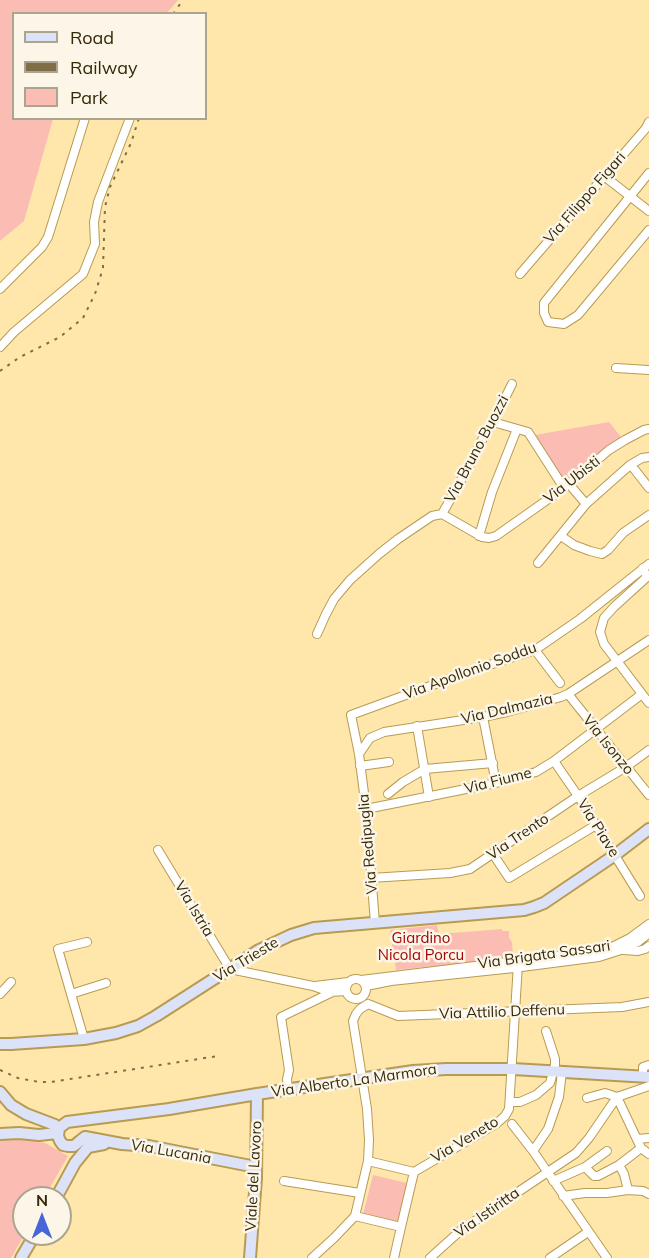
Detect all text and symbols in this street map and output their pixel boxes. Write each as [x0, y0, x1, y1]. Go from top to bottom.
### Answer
legend [12, 12, 207, 120]
text: Road [70, 26, 114, 49]
text: Railway [70, 56, 138, 79]
text: Park [70, 86, 108, 109]
street label: Via Filippo Figari [540, 148, 630, 248]
street label: Via Bruno Buozzi [441, 392, 513, 506]
street label: Via Ubisti [540, 452, 604, 508]
street label: Via Apollonio Soddu [401, 638, 539, 704]
street label: Via Dalmazia [460, 690, 554, 728]
street label: Via Isonzo [578, 711, 638, 779]
street label: Via Fiume [462, 764, 534, 798]
street label: Via Redipuglia [355, 793, 381, 895]
street label: Via Piave [573, 796, 623, 860]
street label: Via Trento [484, 810, 552, 864]
street label: Via Istria [170, 878, 218, 940]
park label: Giardino Nicola Porcu [378, 929, 464, 964]
street label: Via Trieste [210, 934, 282, 986]
street label: Via Brigata Sassari [477, 937, 611, 973]
street label: Via Attilio Deffenu [439, 1001, 565, 1023]
street label: Via Alberto La Marmora [270, 1060, 438, 1102]
street label: Via Veneto [428, 1113, 502, 1167]
street label: Viale del Lavoro [242, 1120, 266, 1232]
street label: Via Lucania [129, 1136, 213, 1168]
street label: Via Istiritta [451, 1184, 523, 1242]
north arrow [12, 1186, 72, 1246]
text: N [36, 1190, 48, 1210]

